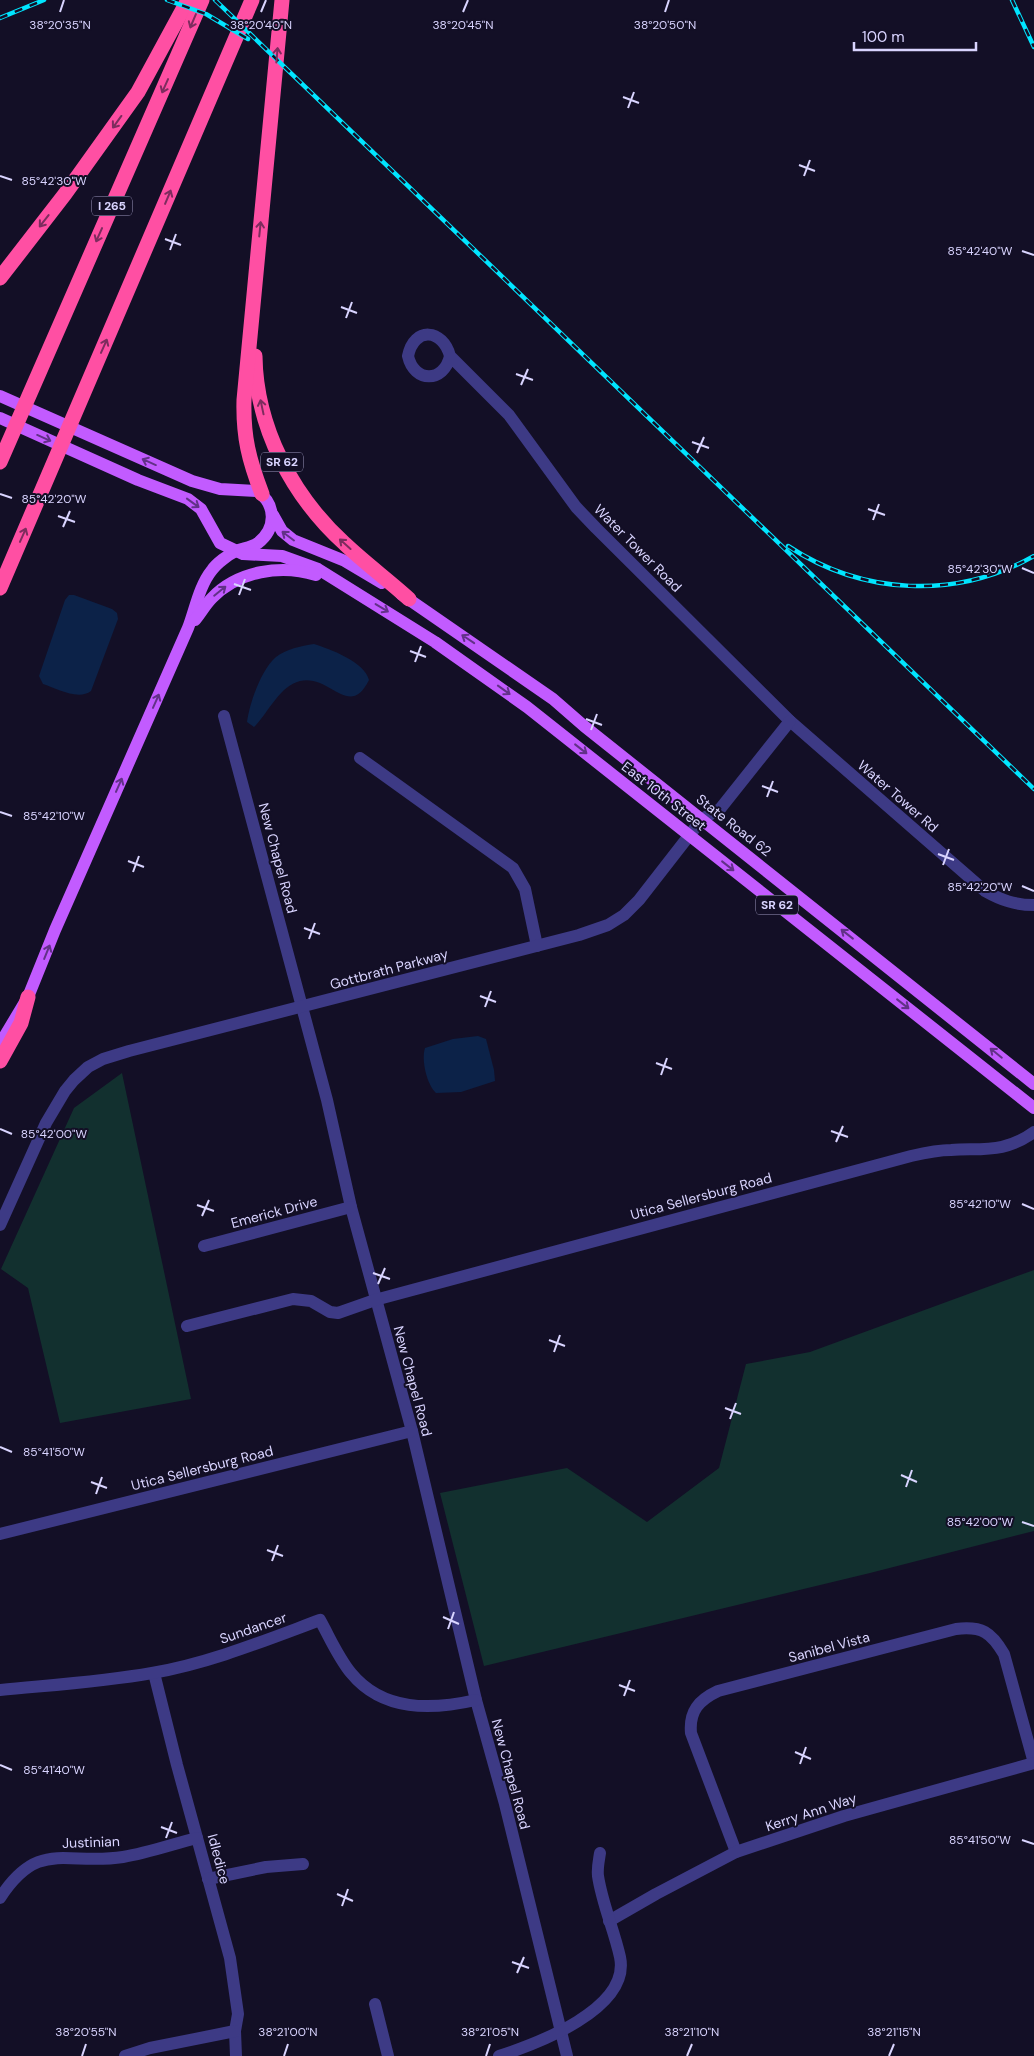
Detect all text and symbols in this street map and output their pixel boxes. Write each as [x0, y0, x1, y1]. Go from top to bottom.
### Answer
one-way arrow [188, 13, 198, 28]
text: 38°20'35"N [29, 17, 91, 33]
text: 38°20'40"N [230, 17, 292, 33]
text: 38°20'45"N [433, 17, 493, 33]
text: 38°20'50"N [634, 17, 696, 33]
scale bar [854, 20, 976, 52]
text: 100 m [862, 27, 905, 47]
one-way arrow [272, 47, 282, 63]
one-way arrow [159, 78, 169, 93]
one-way arrow [112, 115, 122, 129]
text: 85°42'30"W [21, 173, 87, 189]
one-way arrow [164, 190, 174, 205]
road number: I 265 [92, 197, 132, 216]
one-way arrow [38, 214, 49, 227]
one-way arrow [255, 222, 265, 238]
one-way arrow [94, 227, 104, 242]
text: 85°42'40"W [948, 243, 1013, 259]
one-way arrow [100, 339, 110, 354]
one-way arrow [257, 400, 266, 416]
one-way arrow [37, 434, 52, 444]
road number: SR 62 [261, 452, 303, 472]
one-way arrow [142, 457, 157, 467]
text: 85°42'20"W [22, 491, 87, 507]
one-way arrow [186, 498, 200, 508]
street label: Water Tower Road [590, 500, 686, 596]
one-way arrow [19, 528, 29, 543]
one-way arrow [282, 531, 295, 542]
one-way arrow [339, 538, 352, 550]
text: 85°42'30"W [947, 561, 1013, 577]
one-way arrow [213, 586, 226, 597]
one-way arrow [374, 603, 388, 613]
one-way arrow [462, 634, 476, 644]
one-way arrow [497, 685, 511, 695]
one-way arrow [152, 694, 161, 709]
one-way arrow [574, 744, 587, 755]
street label: Water Tower Rd [854, 756, 942, 836]
street label: East 10th Street [618, 757, 710, 835]
one-way arrow [116, 777, 125, 792]
street label: State Road 62 [693, 790, 775, 860]
street label: New Chapel Road [255, 801, 301, 915]
text: 85°42'10"W [23, 808, 85, 824]
one-way arrow [721, 860, 734, 871]
text: 85°42'20"W [948, 879, 1013, 895]
road number: SR 62 [756, 896, 798, 914]
one-way arrow [841, 929, 854, 940]
one-way arrow [42, 945, 52, 960]
street label: Gottbrath Parkway [328, 945, 450, 993]
one-way arrow [896, 999, 909, 1010]
one-way arrow [990, 1048, 1003, 1059]
text: 85°42'00"W [21, 1126, 88, 1142]
street label: Utica Sellersburg Road [628, 1168, 774, 1224]
street label: Emerick Drive [229, 1192, 319, 1232]
text: 85°42'10"W [949, 1196, 1011, 1212]
street label: New Chapel Road [390, 1324, 436, 1438]
street label: Utica Sellersburg Road [129, 1442, 275, 1494]
text: 85°41'50"W [23, 1444, 85, 1460]
text: 85°42'00"W [947, 1514, 1014, 1530]
street label: Sundancer [217, 1608, 289, 1648]
street label: Sanibel Vista [786, 1628, 872, 1666]
street label: New Chapel Road [488, 1717, 534, 1831]
text: 85°41'40"W [23, 1762, 85, 1778]
street label: Kerry Ann Way [763, 1789, 859, 1835]
street label: Justinian [62, 1832, 120, 1852]
street label: Idledice [204, 1832, 234, 1886]
text: 85°41'50"W [949, 1832, 1011, 1848]
text: 38°20'55"N [55, 2024, 117, 2040]
text: 38°21'00"N [258, 2024, 318, 2040]
text: 38°21'05"N [461, 2024, 519, 2040]
text: 38°21'10"N [665, 2024, 719, 2040]
text: 38°21'15"N [867, 2024, 921, 2040]

